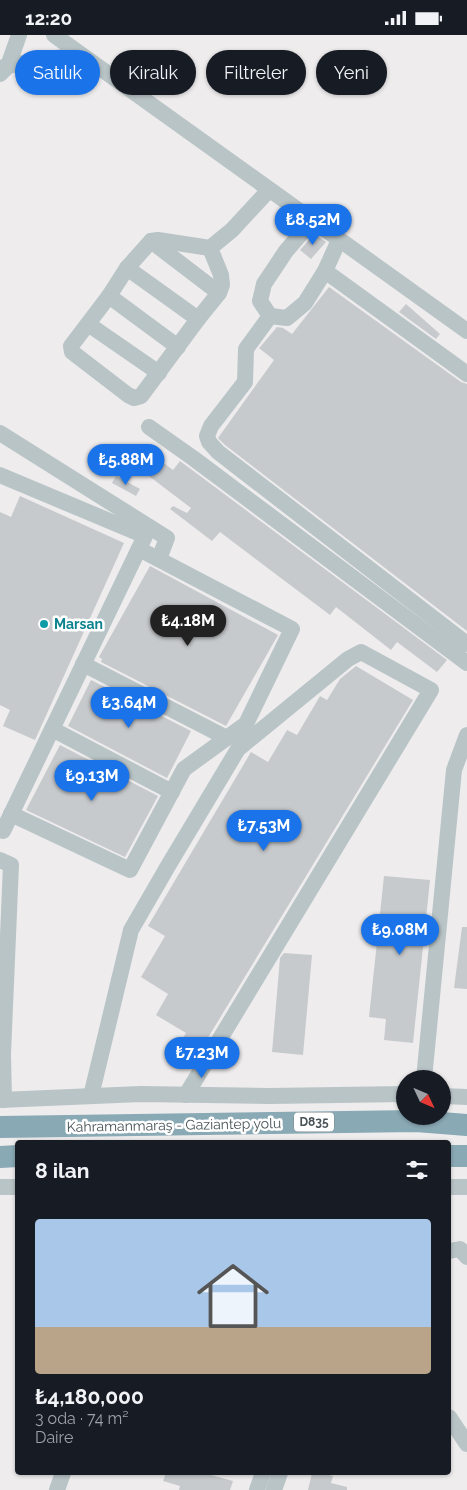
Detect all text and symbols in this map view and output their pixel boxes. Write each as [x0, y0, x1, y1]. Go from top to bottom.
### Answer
text: 12:20 [25, 7, 72, 29]
chip: Satılık [15, 50, 100, 95]
chip: Kiralık [110, 50, 196, 95]
chip: Filtreler [206, 50, 306, 95]
chip: Yeni [316, 50, 387, 95]
pin: ₺8.52M [272, 203, 354, 246]
text: ₺8.52M [286, 210, 340, 229]
pin: ₺5.88M [85, 443, 167, 486]
text: ₺5.88M [98, 450, 154, 469]
pin: ₺4.18M [147, 605, 229, 647]
text: ₺4.18M [161, 611, 215, 630]
place label: Marsan [54, 616, 103, 632]
marker: Marsan [38, 618, 50, 630]
pin: ₺3.64M [88, 687, 170, 729]
text: ₺3.64M [102, 693, 156, 712]
pin: ₺9.13M [51, 759, 133, 802]
text: ₺9.13M [65, 766, 119, 785]
pin: ₺7.53M [223, 809, 305, 852]
text: ₺7.53M [238, 816, 290, 835]
pin: ₺9.08M [359, 913, 441, 956]
text: ₺9.08M [372, 920, 428, 939]
pin: ₺7.23M [161, 1037, 243, 1079]
text: ₺7.23M [176, 1043, 229, 1062]
north arrow [396, 1070, 451, 1125]
map controls [396, 1070, 451, 1125]
road number: D835 [294, 1113, 334, 1131]
street label: Kahramanmaraş - Gaziantep yolu [67, 1115, 281, 1135]
icon: filters [403, 1156, 431, 1184]
text: 8 ilan [35, 1158, 89, 1183]
icon: home [188, 1251, 278, 1341]
text: ₺4,180,000 [35, 1384, 144, 1409]
text: 3 oda · 74 m² [35, 1409, 128, 1428]
text: Daire [35, 1428, 73, 1447]

